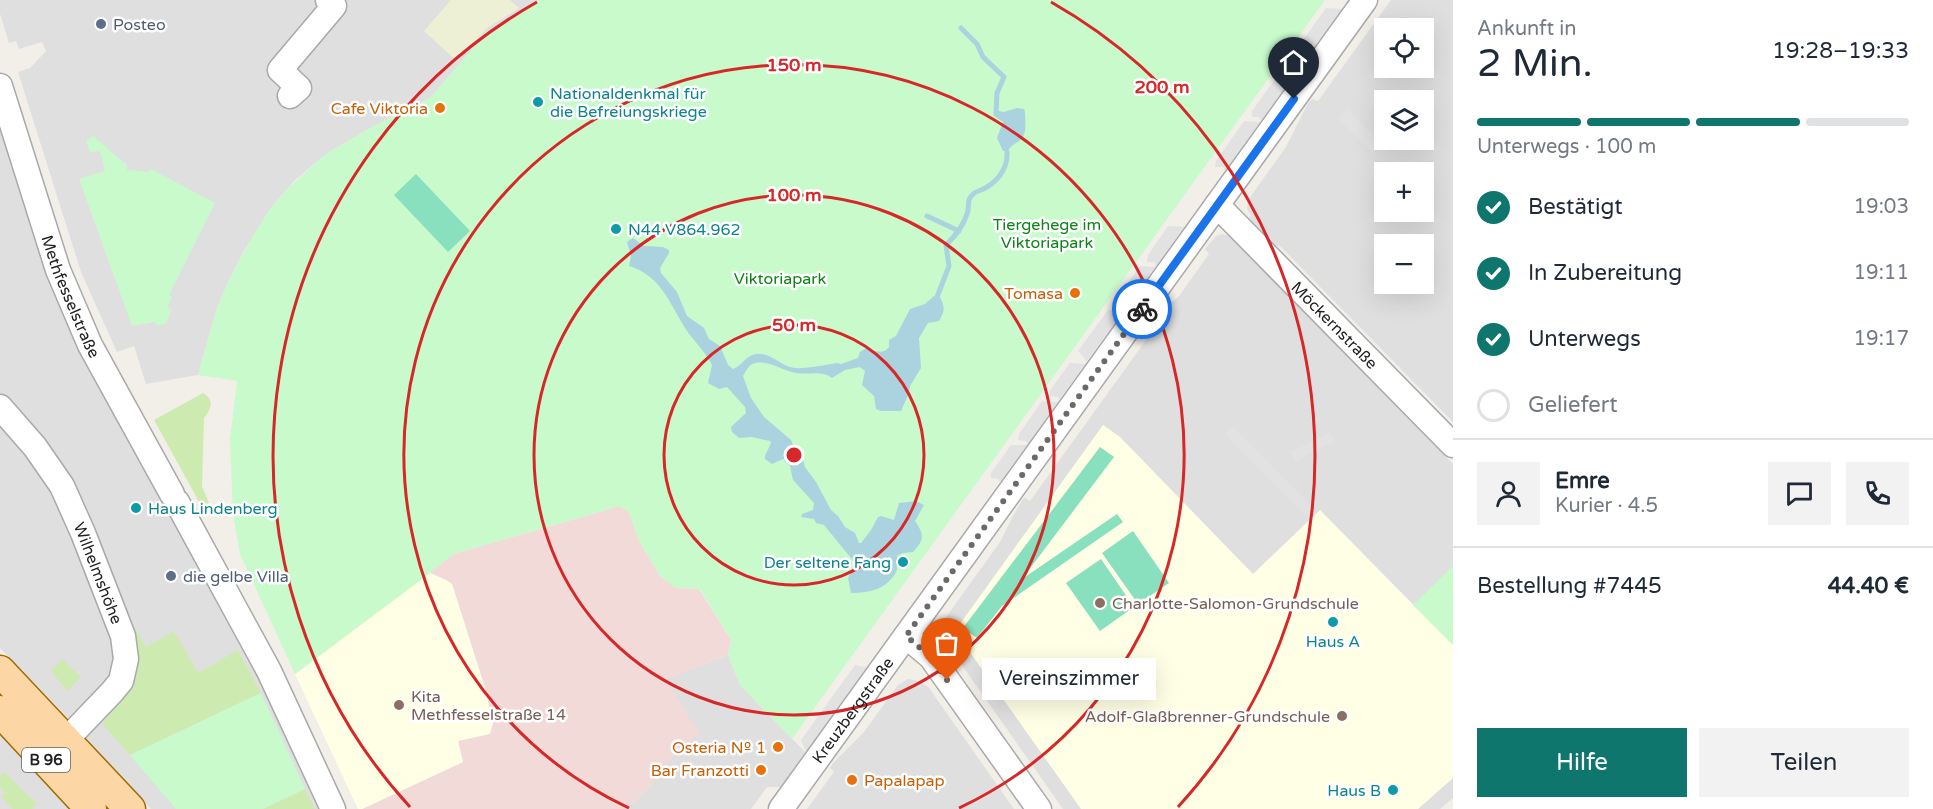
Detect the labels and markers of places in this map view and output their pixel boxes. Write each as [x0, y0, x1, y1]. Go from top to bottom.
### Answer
place label: Posteo [113, 15, 166, 35]
marker: Posteo [94, 17, 108, 31]
pin [1268, 37, 1319, 99]
place label: Nationaldenkmal für die Befreiungskriege [550, 84, 707, 122]
marker: Nationaldenkmal für die Befreiungskriege [531, 95, 545, 109]
place label: Cafe Viktoria [331, 99, 428, 119]
marker: Cafe Viktoria [433, 101, 447, 115]
place label: N44 V864.962 [628, 220, 741, 240]
marker: N44 V864.962 [609, 222, 623, 236]
place label: Tomasa [1004, 284, 1063, 304]
marker: Tomasa [1068, 286, 1082, 300]
centre of rings [784, 445, 804, 465]
place label: Haus Lindenberg [148, 499, 278, 519]
marker: Haus Lindenberg [129, 501, 143, 515]
place label: Der seltene Fang [764, 553, 891, 573]
marker: Der seltene Fang [896, 555, 910, 569]
place label: die gelbe Villa [183, 567, 289, 587]
marker: die gelbe Villa [164, 569, 178, 583]
place label: Charlotte-Salomon-Grundschule [1112, 594, 1359, 614]
marker: Charlotte-Salomon-Grundschule [1093, 596, 1107, 610]
marker: Haus A [1326, 615, 1340, 629]
pin [921, 618, 972, 680]
place label: Haus A [1306, 632, 1360, 652]
callout: Vereinszimmer [983, 659, 1157, 701]
place label: Kita Methfesselstraße 14 [411, 687, 566, 725]
marker: Kita Methfesselstraße 14 [392, 698, 406, 712]
place label: Adolf-Glaßbrenner-Grundschule [1085, 707, 1330, 727]
marker: Adolf-Glaßbrenner-Grundschule [1335, 709, 1349, 723]
place label: Osteria Nº 1 [672, 738, 766, 758]
marker: Osteria Nº 1 [771, 740, 785, 754]
place label: Bar Franzotti [651, 761, 749, 781]
marker: Bar Franzotti [754, 763, 768, 777]
place label: Papalapap [864, 771, 945, 791]
marker: Papalapap [845, 773, 859, 787]
place label: Haus B [1327, 781, 1381, 801]
marker: Haus B [1386, 783, 1400, 797]

